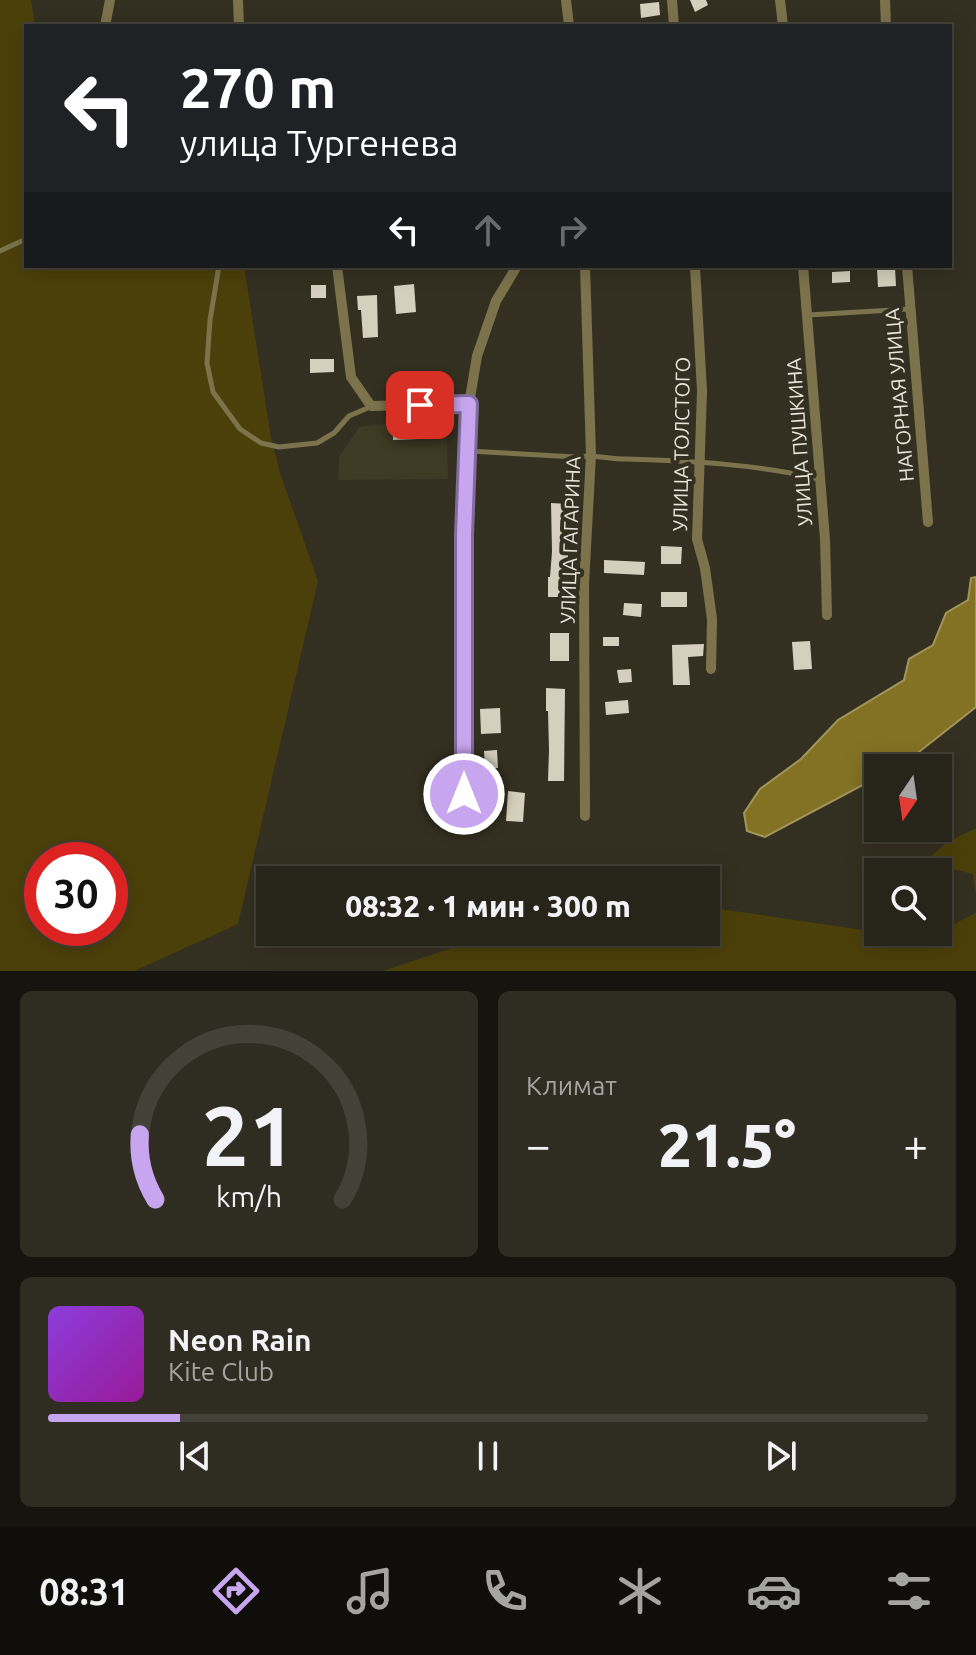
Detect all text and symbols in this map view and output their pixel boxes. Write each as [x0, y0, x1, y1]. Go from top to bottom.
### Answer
icon: left [48, 56, 152, 160]
text: 270 m [180, 56, 336, 119]
text: улица Тургенева [180, 122, 459, 163]
icon: left [382, 208, 426, 252]
icon: ahead [466, 208, 510, 252]
icon: right [550, 208, 594, 252]
street label: НАГОРНАЯ УЛИЦА [880, 307, 918, 483]
street label: УЛИЦА ТОЛСТОГО [668, 357, 694, 531]
street label: УЛИЦА ПУШКИНА [782, 357, 816, 527]
pin [386, 371, 454, 439]
icon: arrive [398, 383, 442, 427]
street label: УЛИЦА ГАГАРИНА [556, 456, 584, 624]
position arrow [422, 752, 506, 836]
north arrow [864, 754, 952, 842]
map controls [864, 754, 952, 946]
speed limit sign: 30 [24, 842, 128, 946]
button: search [864, 858, 952, 946]
text: 08:32 · 1 мин · 300 m [345, 889, 631, 923]
text: Климат [526, 1071, 617, 1100]
text: 21 [202, 1088, 296, 1182]
text: 21.5° [658, 1111, 796, 1178]
text: − [526, 1120, 551, 1169]
text: + [903, 1120, 928, 1169]
text: km/h [216, 1180, 282, 1212]
text: Neon Rain [168, 1323, 312, 1357]
text: Kite Club [168, 1357, 274, 1386]
icon: previous [173, 1434, 217, 1478]
icon: pause [466, 1434, 510, 1478]
icon: next [759, 1434, 803, 1478]
icon: directions [208, 1563, 264, 1619]
icon: music [342, 1563, 398, 1619]
icon: phone [477, 1563, 533, 1619]
icon: climate [612, 1563, 668, 1619]
icon: car [746, 1563, 802, 1619]
icon: filters [881, 1563, 937, 1619]
text: 08:31 [39, 1571, 129, 1612]

